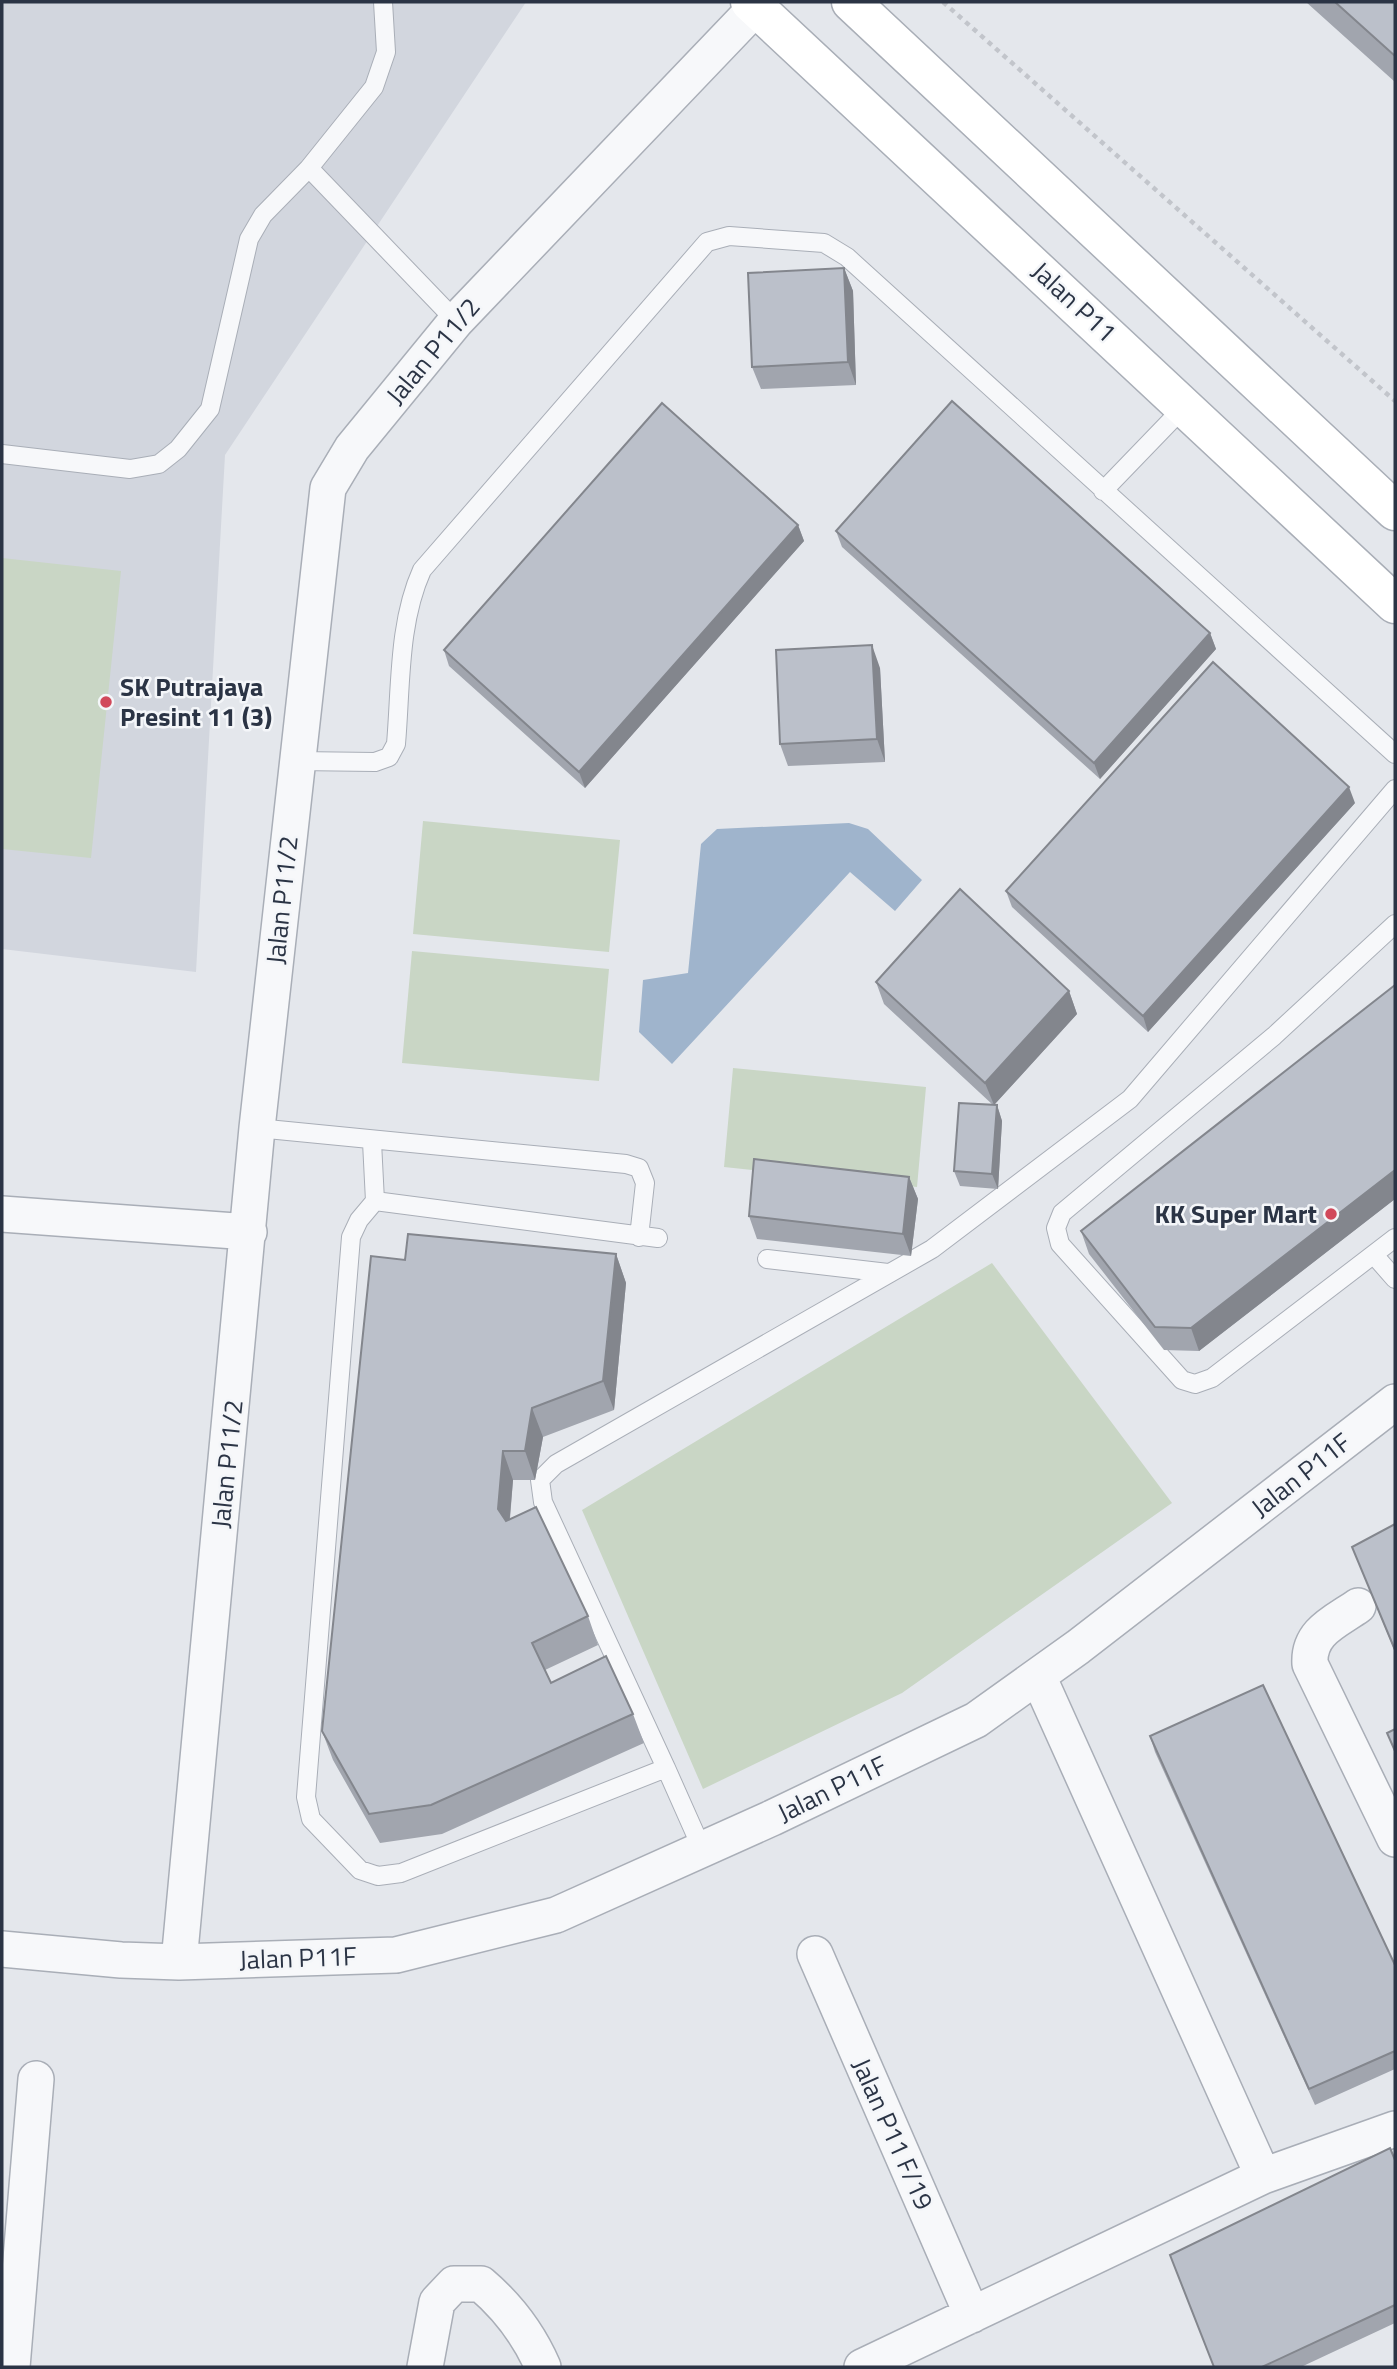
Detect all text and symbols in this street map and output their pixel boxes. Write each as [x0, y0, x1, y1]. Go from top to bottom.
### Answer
street label: Jalan P11 [1023, 252, 1126, 351]
street label: Jalan P11/2 [376, 289, 489, 413]
place label: SK Putrajaya Presint 11 (3) [120, 667, 272, 736]
marker: SK Putrajaya Presint 11 (3) [98, 694, 114, 710]
street label: Jalan P11/2 [255, 834, 308, 966]
place label: KK Super Mart [1154, 1194, 1317, 1233]
marker: KK Super Mart [1323, 1206, 1339, 1222]
street label: Jalan P11/2 [200, 1398, 253, 1530]
street label: Jalan P11F [1242, 1423, 1359, 1526]
street label: Jalan P11F [770, 1745, 893, 1832]
street label: Jalan P11F [239, 1936, 357, 1979]
street label: Jalan P11 F/19 [843, 2052, 944, 2216]

